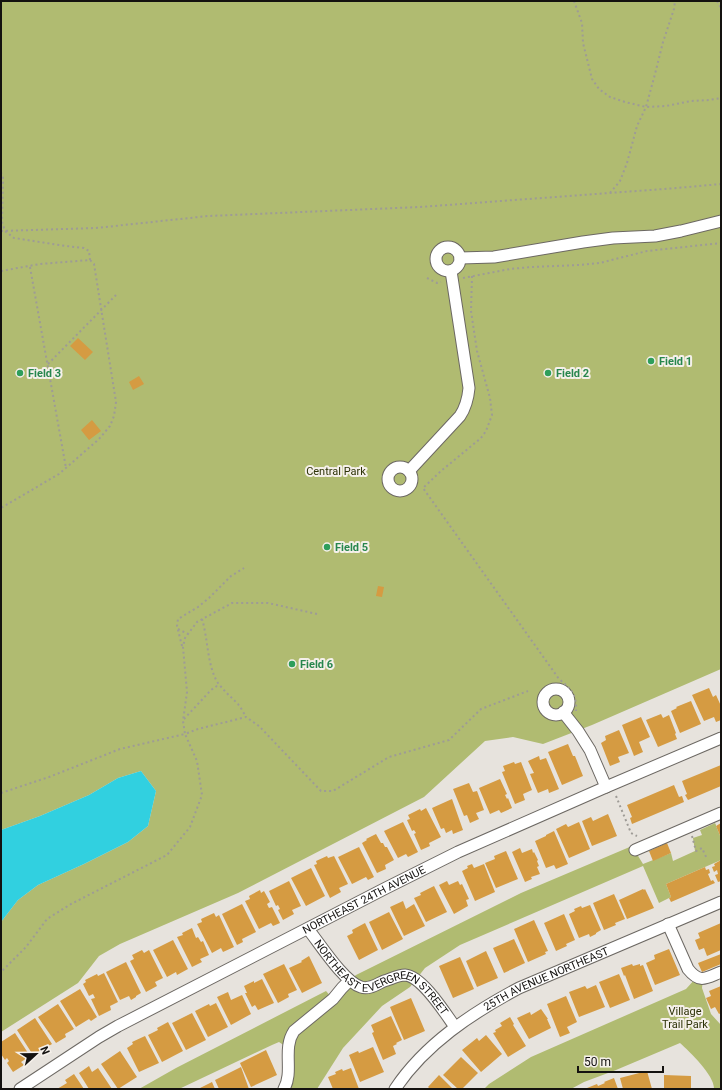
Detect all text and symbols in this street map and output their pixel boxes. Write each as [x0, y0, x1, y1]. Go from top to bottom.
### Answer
place label: Field 1 [659, 355, 692, 368]
marker: Field 1 [646, 356, 656, 366]
place label: Field 3 [28, 367, 61, 380]
place label: Field 2 [556, 367, 589, 380]
marker: Field 3 [15, 368, 25, 378]
marker: Field 2 [543, 368, 553, 378]
park label: Central Park [306, 465, 366, 478]
place label: Field 5 [335, 541, 368, 554]
marker: Field 5 [322, 542, 332, 552]
place label: Field 6 [300, 658, 333, 671]
marker: Field 6 [287, 659, 297, 669]
street label: NORTHEAST 24TH AVENUE [300, 863, 427, 936]
street label: NORTHEAST EVERGREEN STREET [312, 937, 451, 1018]
street label: 25TH AVENUE NORTHEAST [481, 944, 611, 1013]
park label: Village Trail Park [662, 1005, 708, 1031]
north arrow [16, 1034, 56, 1074]
text: N [37, 1044, 52, 1057]
scale bar [578, 1048, 663, 1074]
text: 50 m [584, 1055, 611, 1069]

